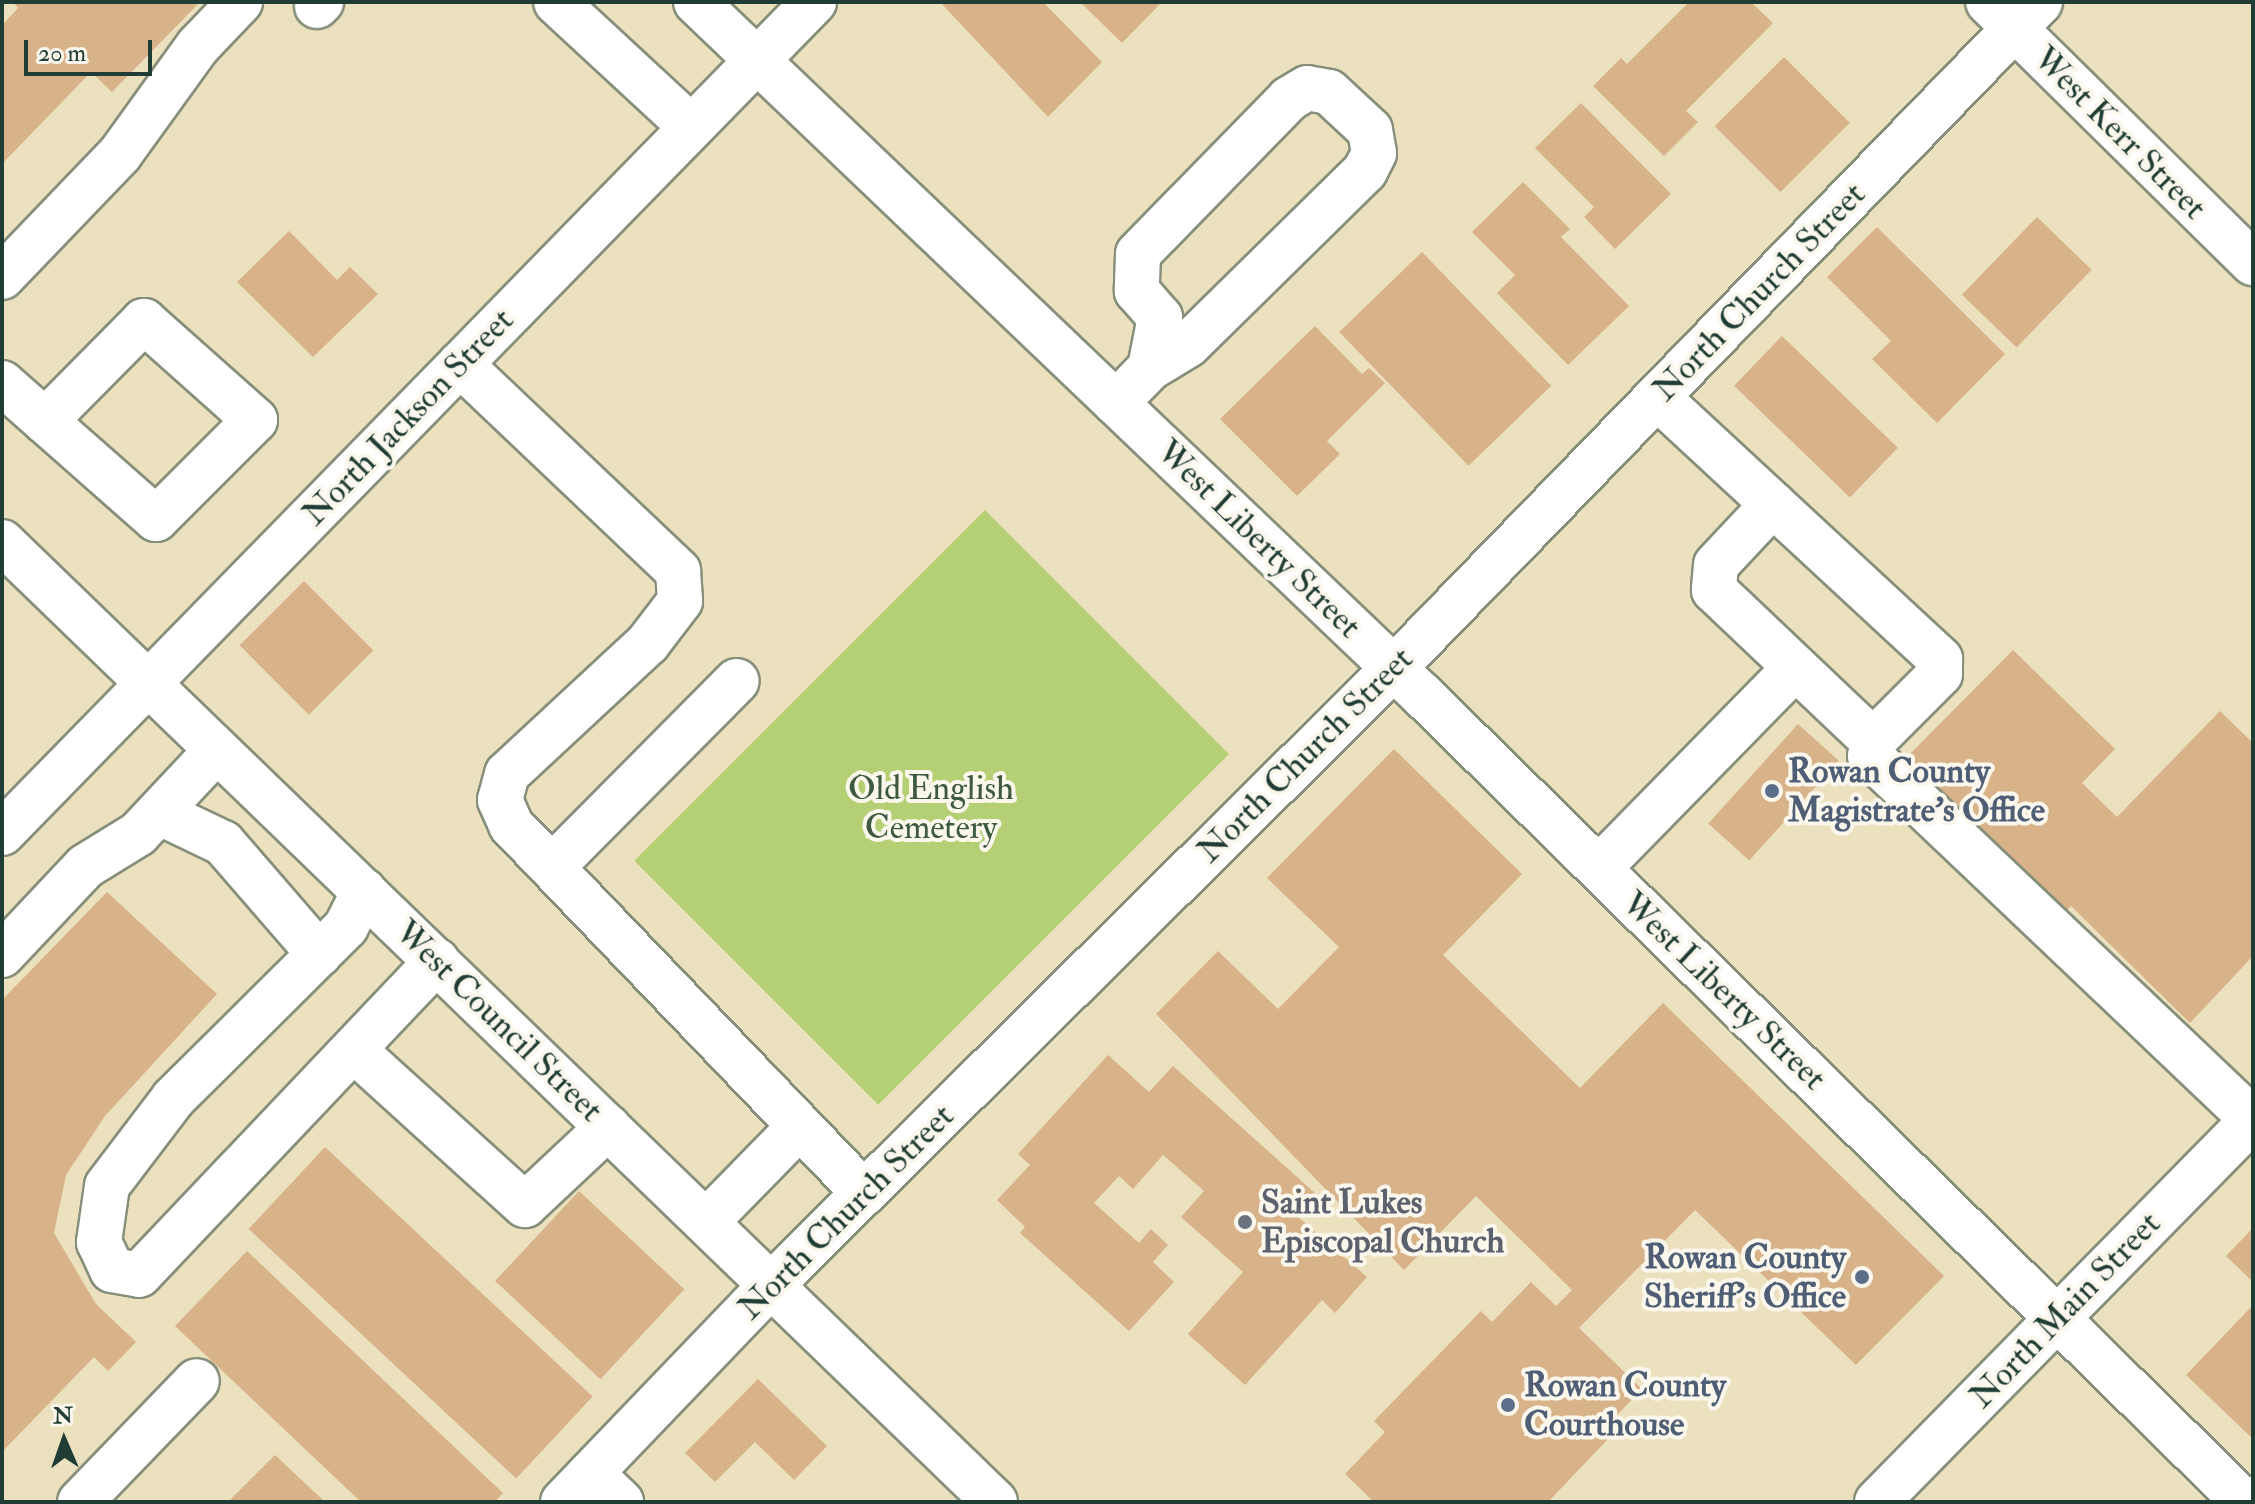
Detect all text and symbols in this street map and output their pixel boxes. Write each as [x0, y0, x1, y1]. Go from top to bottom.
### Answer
scale bar [28, 24, 156, 74]
text: 20 m [38, 38, 86, 69]
street label: West Kerr Street [2025, 38, 2215, 228]
street label: North Church Street [1644, 174, 1874, 410]
street label: North Jackson Street [294, 300, 522, 534]
street label: West Liberty Street [1149, 431, 1369, 647]
street label: North Church Street [1189, 639, 1421, 871]
place label: Rowan County Magistrate's Office [1788, 751, 2045, 830]
park label: Old English Cemetery [848, 768, 1014, 848]
marker: Rowan County Magistrate's Office [1763, 782, 1781, 800]
street label: West Liberty Street [1614, 883, 1834, 1099]
street label: West Council Street [387, 912, 611, 1130]
street label: North Church Street [730, 1096, 962, 1328]
place label: Saint Lukes Episcopal Church [1261, 1182, 1504, 1262]
street label: North Main Street [1961, 1203, 2169, 1417]
marker: Saint Lukes Episcopal Church [1236, 1213, 1254, 1231]
place label: Rowan County Sheriff's Office [1644, 1237, 1846, 1316]
marker: Rowan County Sheriff's Office [1853, 1268, 1871, 1286]
place label: Rowan County Courthouse [1524, 1365, 1726, 1444]
marker: Rowan County Courthouse [1499, 1396, 1517, 1414]
north arrow [24, 1400, 104, 1480]
text: N [53, 1402, 73, 1430]

